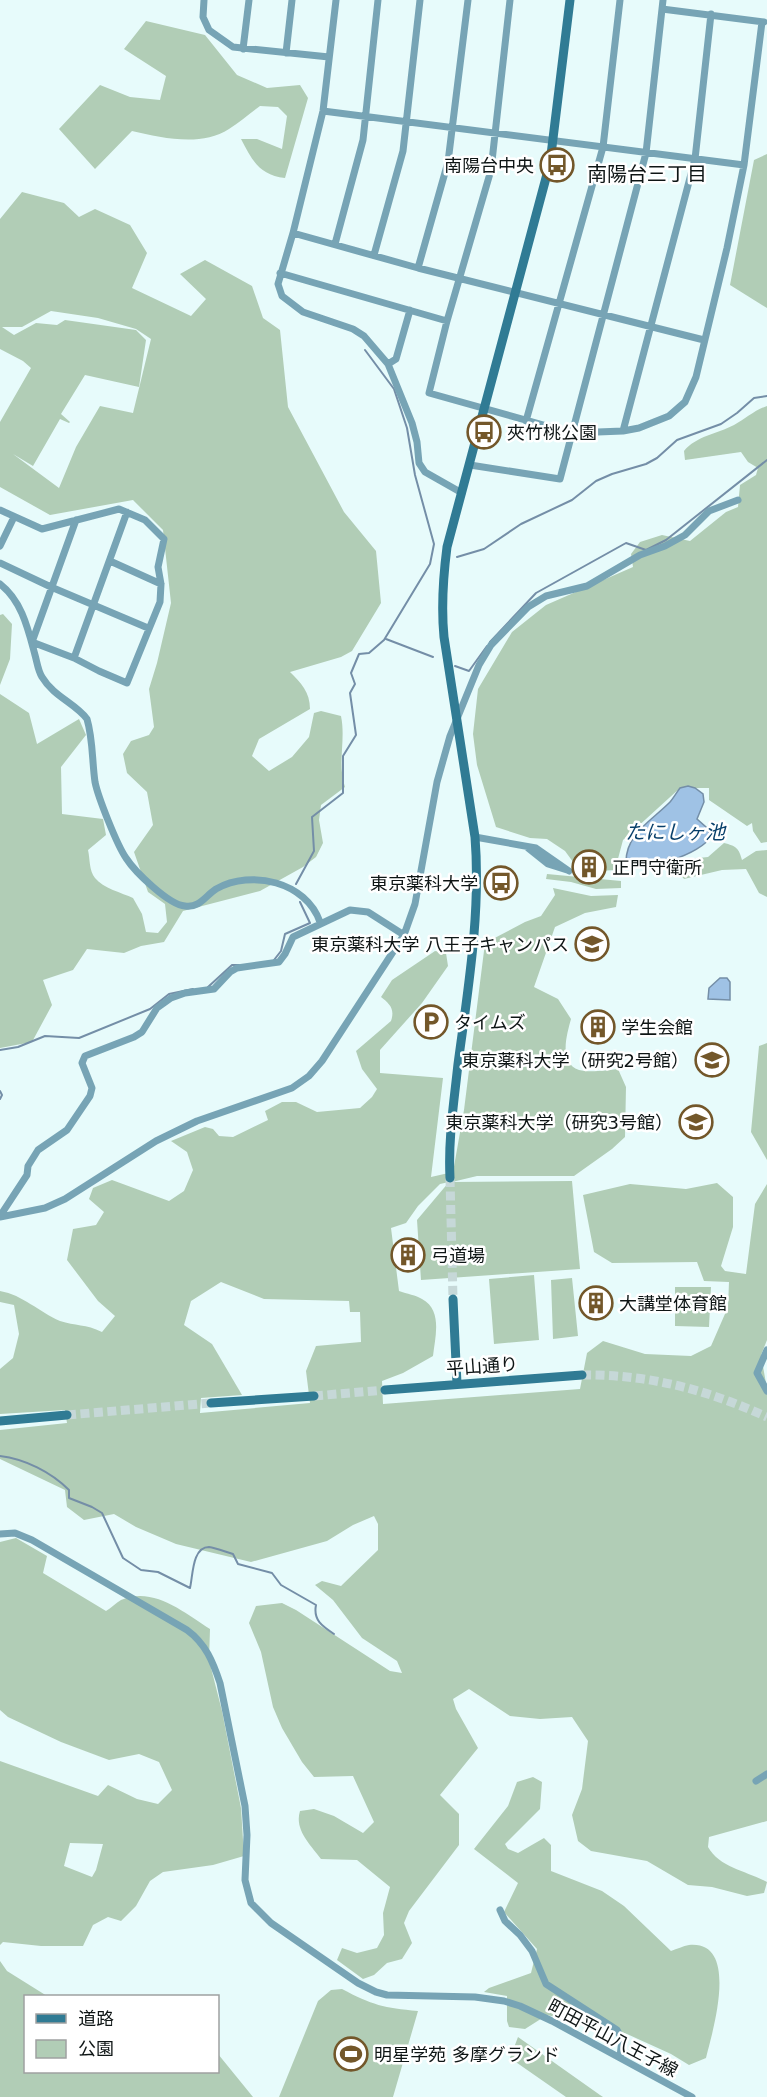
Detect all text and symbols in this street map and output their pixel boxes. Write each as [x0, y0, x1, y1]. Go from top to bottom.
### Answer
bus stop icon: 南陽台中央 [539, 147, 575, 183]
place label: 南陽台中央 [444, 155, 534, 176]
district label: 南陽台三丁目 [587, 162, 707, 186]
bus stop icon: 夾竹桃公園 [466, 414, 502, 450]
place label: 夾竹桃公園 [507, 422, 597, 443]
water label: たにしヶ池 [625, 820, 727, 844]
building icon: 正門守衛所 [571, 849, 607, 885]
place label: 正門守衛所 [612, 857, 702, 878]
bus stop icon: 東京薬科大学 [483, 865, 519, 901]
place label: 東京薬科大学 [370, 873, 478, 894]
school or university icon: 東京薬科大学 八王子キャンパス [574, 926, 610, 962]
place label: 東京薬科大学 八王子キャンパス [311, 934, 569, 955]
parking icon: タイムズ [413, 1004, 449, 1040]
building icon: 学生会館 [580, 1009, 616, 1045]
place label: タイムズ [454, 1012, 526, 1033]
place label: 学生会館 [621, 1017, 693, 1038]
school or university icon: 東京薬科大学（研究2号館） [694, 1042, 730, 1078]
place label: 東京薬科大学（研究2号館） [462, 1050, 689, 1071]
school or university icon: 東京薬科大学（研究3号館） [678, 1104, 714, 1140]
place label: 東京薬科大学（研究3号館） [446, 1112, 673, 1133]
building icon: 弓道場 [390, 1237, 426, 1273]
place label: 弓道場 [431, 1245, 485, 1266]
building icon: 大講堂体育館 [578, 1285, 614, 1321]
place label: 大講堂体育館 [619, 1293, 727, 1314]
street label: 平山通り [445, 1353, 519, 1379]
legend [24, 1995, 219, 2073]
street label: 町田平山八王子線 [544, 1995, 682, 2081]
text: 道路 [78, 2008, 114, 2029]
sports icon: 明星学苑 多摩グランド [333, 2036, 369, 2072]
text: 公園 [78, 2038, 114, 2059]
place label: 明星学苑 多摩グランド [374, 2044, 560, 2065]

